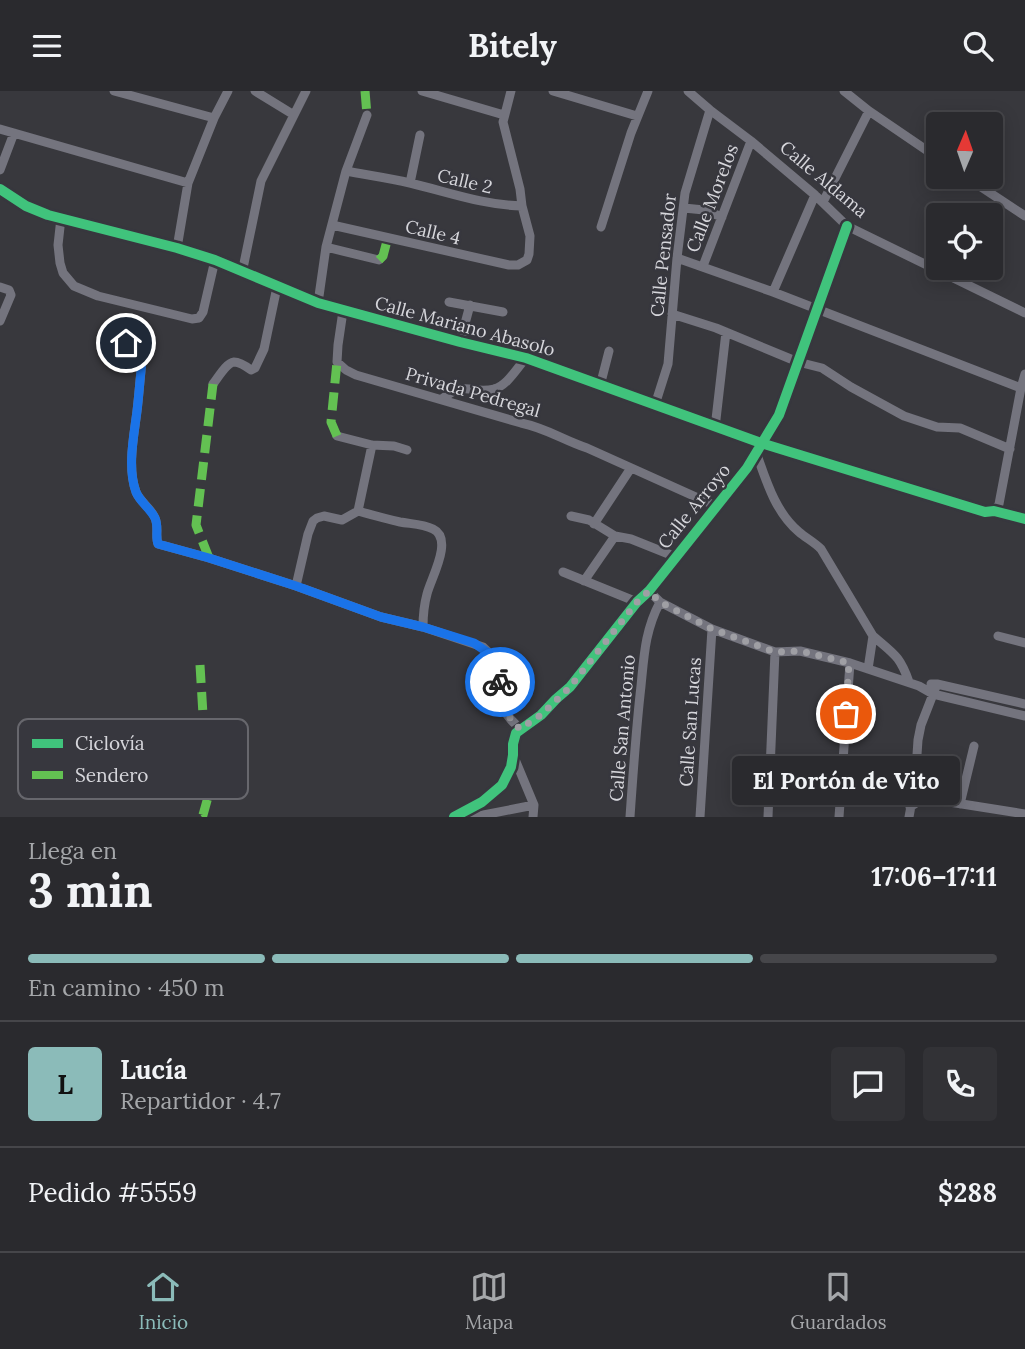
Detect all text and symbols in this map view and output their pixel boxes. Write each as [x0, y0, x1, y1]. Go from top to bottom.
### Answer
text: Bitely [468, 25, 557, 66]
icon: menu [28, 27, 66, 65]
icon: search [959, 27, 997, 65]
north arrow [926, 112, 1003, 189]
map controls [926, 112, 1003, 280]
street label: Calle Aldama [775, 136, 873, 222]
street label: Calle Morelos [681, 141, 743, 255]
street label: Calle 2 [435, 164, 495, 198]
street label: Calle Pensador [645, 192, 681, 318]
button: locate [926, 203, 1003, 280]
street label: Calle 4 [403, 215, 463, 250]
street label: Calle Mariano Abasolo [372, 291, 558, 361]
pin [96, 313, 156, 373]
icon: home [107, 324, 145, 362]
street label: Privada Pedregal [403, 362, 543, 422]
street label: Calle Arroyo [653, 459, 735, 553]
courier [465, 647, 535, 717]
street label: Calle San Antonio [604, 654, 640, 802]
street label: Calle San Lucas [674, 657, 706, 787]
icon: bike [481, 663, 519, 701]
pin [816, 684, 876, 744]
icon: bag [827, 695, 865, 733]
legend [18, 719, 248, 799]
text: Ciclovía [75, 731, 145, 755]
callout: El Portón de Vito [732, 756, 960, 805]
text: Sendero [75, 763, 148, 787]
text: El Portón de Vito [753, 766, 939, 795]
text: Llega en [28, 836, 117, 865]
text: 17:06–17:11 [871, 860, 997, 893]
text: 3 min [28, 861, 153, 920]
text: En camino · 450 m [28, 973, 225, 1002]
button: chat [831, 1047, 905, 1121]
button: phone [923, 1047, 997, 1121]
text: Lucía [120, 1053, 187, 1086]
text: L [57, 1068, 73, 1101]
text: Repartidor · 4.7 [120, 1086, 281, 1115]
text: Pedido #5559 [28, 1176, 197, 1209]
text: $288 [938, 1176, 997, 1209]
tab: Inicio [138, 1268, 188, 1334]
tab: Mapa [465, 1268, 513, 1334]
tab: Guardados [790, 1268, 887, 1334]

